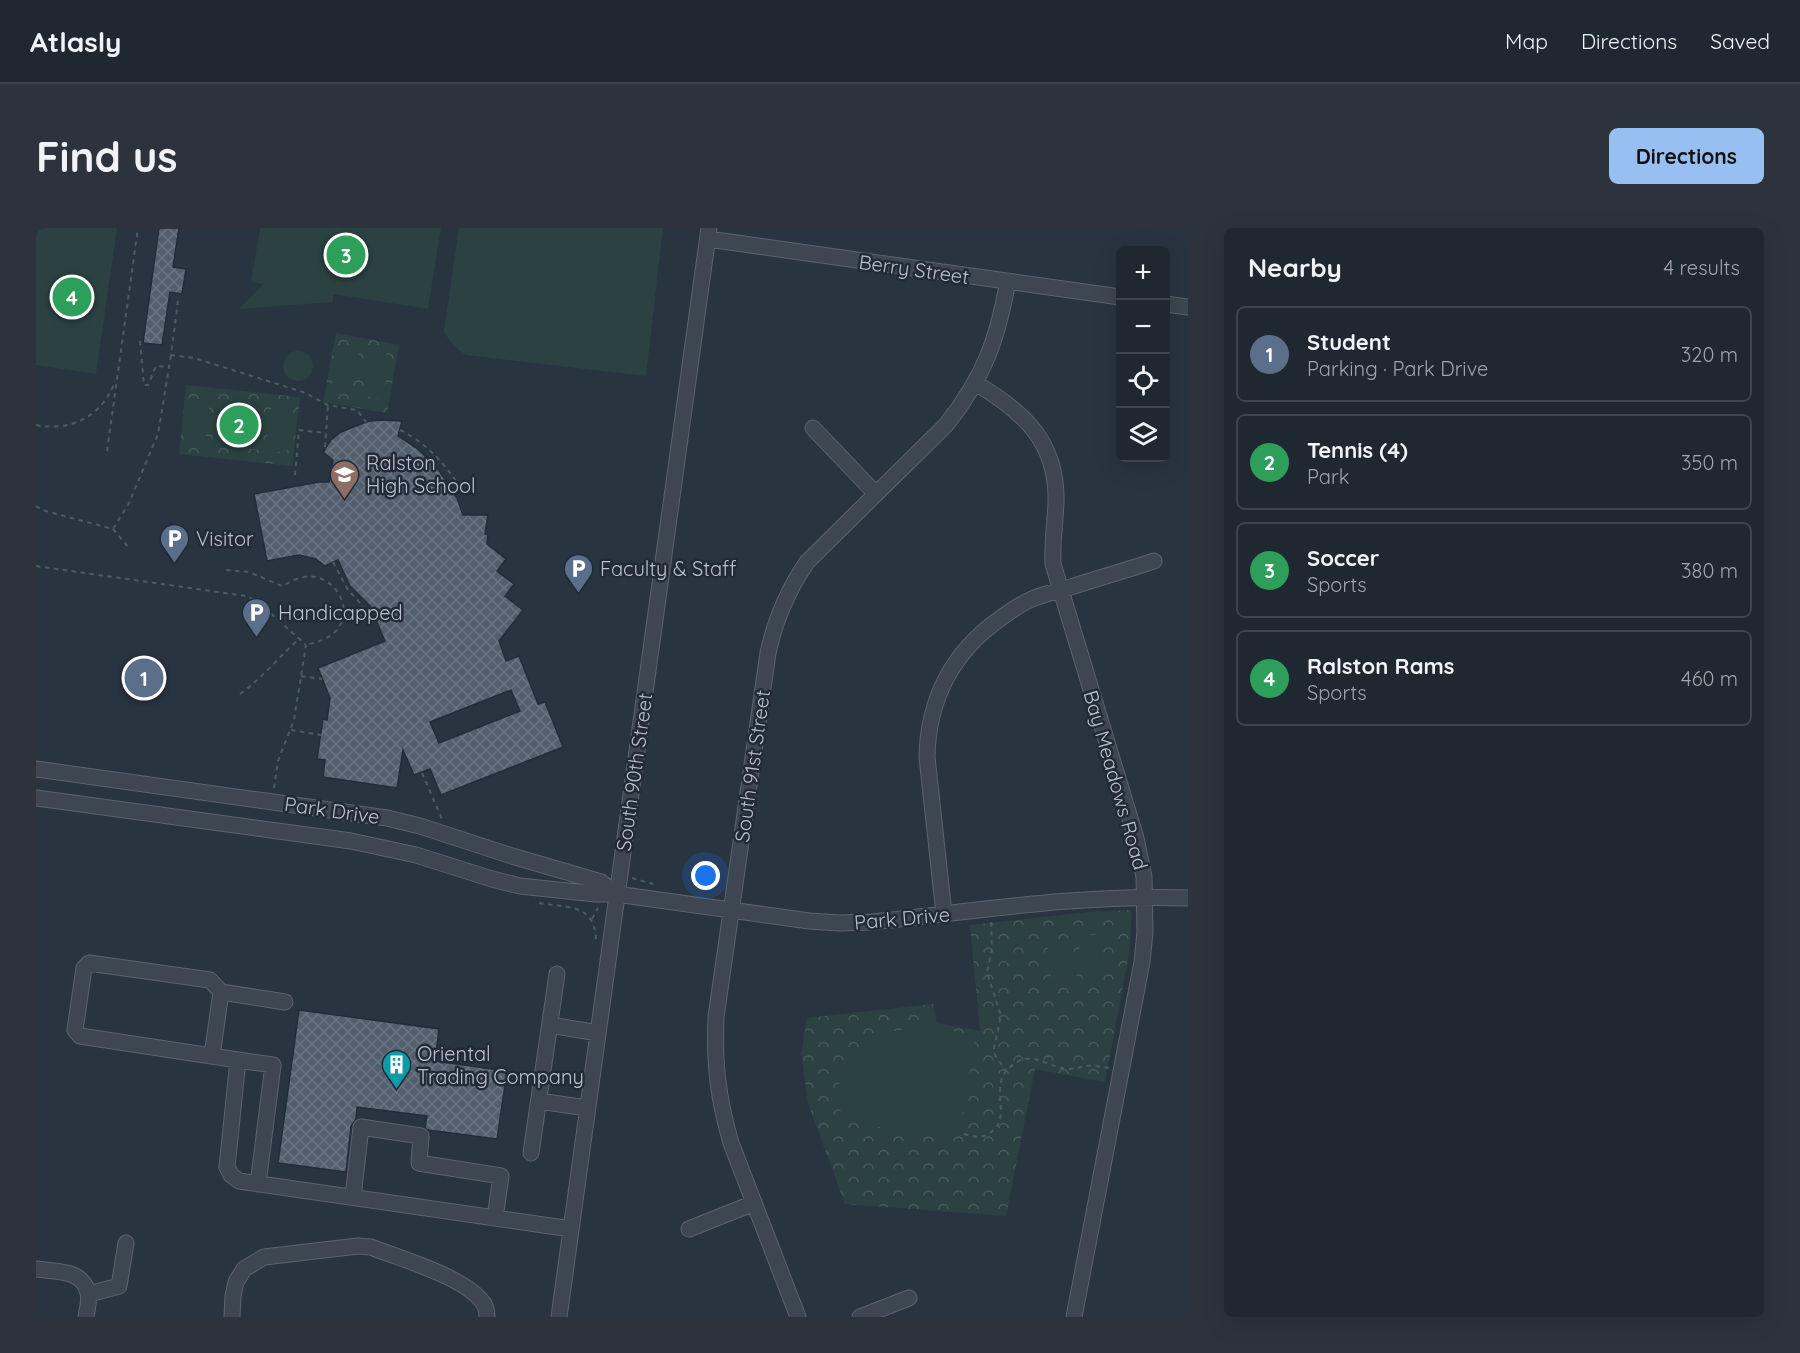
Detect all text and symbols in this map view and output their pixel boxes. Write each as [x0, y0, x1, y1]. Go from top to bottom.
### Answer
text: Atlasly [30, 24, 121, 59]
text: Map [1505, 28, 1548, 54]
text: Directions [1581, 28, 1677, 54]
text: Saved [1710, 28, 1770, 54]
button: Directions [1609, 128, 1764, 184]
text: Find us [36, 130, 178, 183]
pin: 3 [326, 232, 366, 278]
map controls [1116, 246, 1170, 462]
button: + [1116, 246, 1170, 300]
street label: Berry Street [857, 249, 971, 289]
text: Nearby [1248, 251, 1342, 284]
text: 4 results [1664, 255, 1740, 280]
pin: 4 [52, 274, 92, 320]
button: − [1116, 300, 1170, 354]
text: Student [1307, 328, 1391, 356]
text: 1 [1266, 342, 1273, 367]
text: 320 m [1681, 342, 1738, 367]
button: locate [1116, 354, 1170, 408]
text: Parking · Park Drive [1307, 356, 1488, 381]
pin: 2 [220, 402, 258, 448]
button: layers [1116, 408, 1170, 462]
text: Tennis (4) [1307, 436, 1408, 464]
place label: Ralston High School [366, 450, 476, 498]
text: 2 [1264, 450, 1275, 475]
text: 350 m [1681, 450, 1738, 475]
school or university icon: Ralston High School [329, 458, 361, 500]
text: Park [1307, 464, 1349, 489]
parking icon: Visitor [159, 522, 191, 564]
place label: Visitor [196, 526, 254, 551]
text: Soccer [1307, 544, 1379, 572]
parking icon: Faculty & Staff [563, 552, 595, 594]
place label: Faculty & Staff [600, 556, 737, 581]
text: 3 [1264, 558, 1275, 583]
text: 380 m [1681, 558, 1738, 583]
text: Sports [1307, 572, 1367, 597]
parking icon: Handicapped [241, 596, 273, 638]
place label: Handicapped [278, 600, 403, 625]
text: Ralston Rams [1307, 652, 1454, 680]
pin: 1 [124, 656, 164, 700]
text: 4 [1264, 666, 1275, 691]
text: 460 m [1681, 666, 1738, 691]
text: Sports [1307, 680, 1367, 705]
street label: Bay Meadows Road [1078, 687, 1154, 873]
street label: South 91st Street [729, 688, 775, 844]
street label: South 90th Street [611, 691, 658, 853]
street label: Park Drive [283, 791, 381, 829]
your location [691, 861, 720, 890]
street label: Park Drive [853, 901, 951, 935]
place label: Oriental Trading Company [417, 1041, 584, 1089]
building icon: Oriental Trading Company [380, 1048, 412, 1090]

